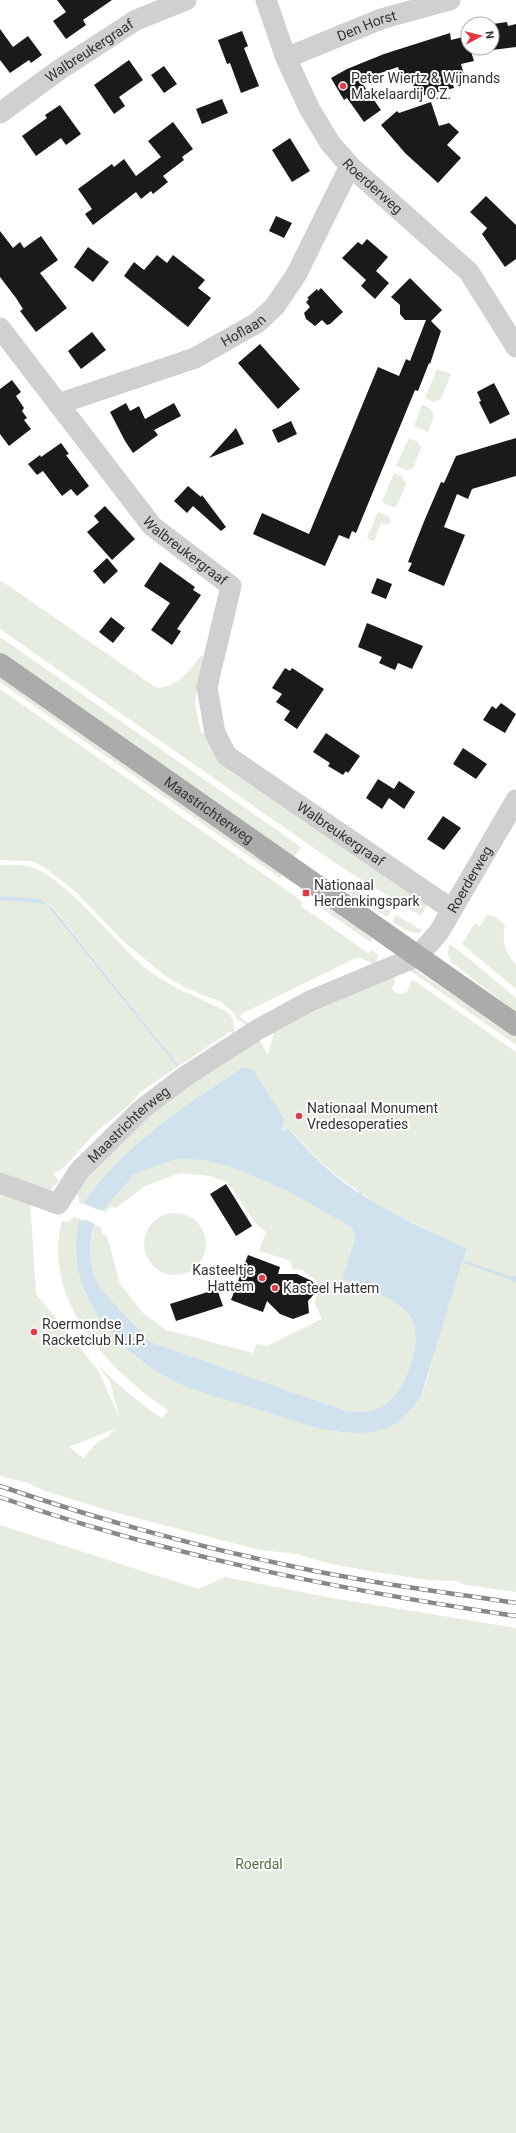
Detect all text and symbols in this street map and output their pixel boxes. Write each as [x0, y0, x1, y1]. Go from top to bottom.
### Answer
street label: Den Horst [335, 7, 398, 44]
street label: Walbreukergraaf [42, 16, 137, 85]
north arrow [460, 16, 500, 56]
text: N [483, 30, 496, 40]
place label: Peter Wiertz & Wijnands Makelaardij O.Z. [351, 70, 500, 102]
marker: Peter Wiertz & Wijnands Makelaardij O.Z. [338, 81, 348, 91]
street label: Roerderweg [339, 155, 406, 217]
street label: Hoflaan [218, 311, 269, 350]
street label: Walbreukergraaf [140, 513, 231, 588]
street label: Maastrichterweg [161, 773, 257, 847]
street label: Walbreukergraaf [294, 798, 388, 869]
street label: Roerderweg [444, 843, 495, 916]
place label: Nationaal Herdenkingspark [314, 877, 421, 909]
marker: Nationaal Herdenkingspark [301, 888, 311, 898]
street label: Maastrichterweg [84, 1083, 173, 1166]
place label: Nationaal Monument Vredesoperaties [307, 1100, 438, 1132]
marker: Nationaal Monument Vredesoperaties [294, 1111, 304, 1121]
place label: Kasteeltje Hattem [192, 1262, 254, 1294]
marker: Kasteeltje Hattem [257, 1273, 267, 1283]
place label: Kasteel Hattem [283, 1280, 379, 1296]
marker: Kasteel Hattem [270, 1283, 280, 1293]
place label: Roermondse Racketclub N.I.P. [42, 1316, 146, 1348]
marker: Roermondse Racketclub N.I.P. [29, 1327, 39, 1337]
park label: Roerdal [235, 1856, 283, 1872]

